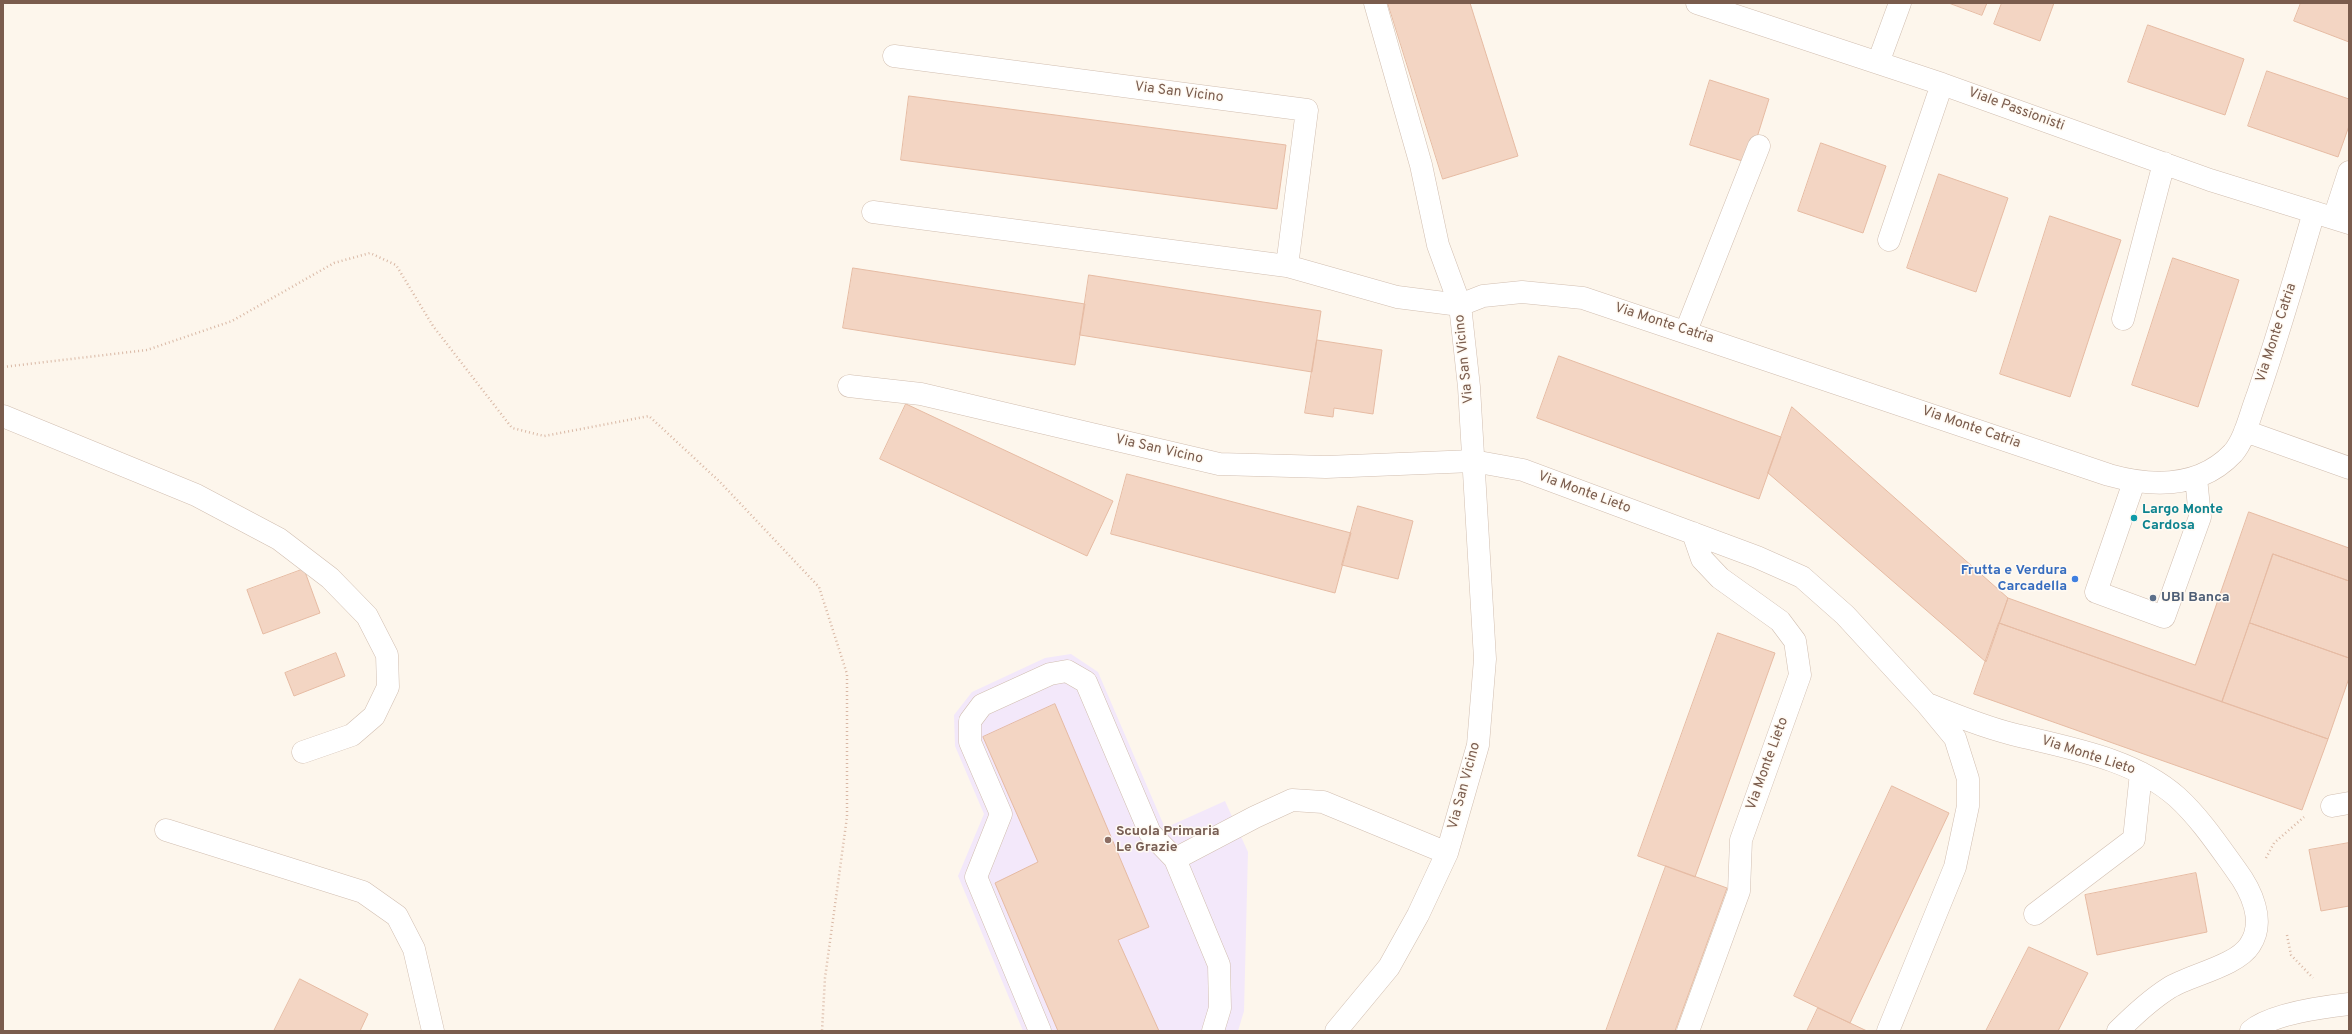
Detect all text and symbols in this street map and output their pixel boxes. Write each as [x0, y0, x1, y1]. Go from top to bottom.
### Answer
street label: Via San Vicino [1134, 79, 1224, 107]
street label: Viale Passionisti [1966, 85, 2066, 135]
street label: Via Monte Catria [2253, 281, 2301, 385]
street label: Via Monte Catria [1612, 300, 1716, 348]
street label: Via San Vicino [1452, 314, 1478, 404]
street label: Via Monte Catria [1919, 403, 2023, 453]
street label: Via San Vicino [1113, 432, 1205, 468]
street label: Via Monte Lieto [1535, 468, 1633, 518]
place label: Largo Monte Cardosa [2142, 502, 2223, 534]
marker: Largo Monte Cardosa [2129, 513, 2139, 523]
place label: Frutta e Verdura Carcadella [1961, 563, 2067, 596]
marker: Frutta e Verdura Carcadella [2070, 574, 2080, 584]
place label: UBI Banca [2161, 590, 2230, 606]
marker: UBI Banca [2148, 593, 2158, 603]
street label: Via Monte Lieto [1743, 715, 1793, 813]
street label: Via Monte Lieto [2039, 733, 2137, 779]
street label: Via San Vicino [1445, 741, 1485, 831]
place label: Scuola Primaria Le Grazie [1116, 824, 1220, 856]
marker: Scuola Primaria Le Grazie [1103, 835, 1113, 845]

